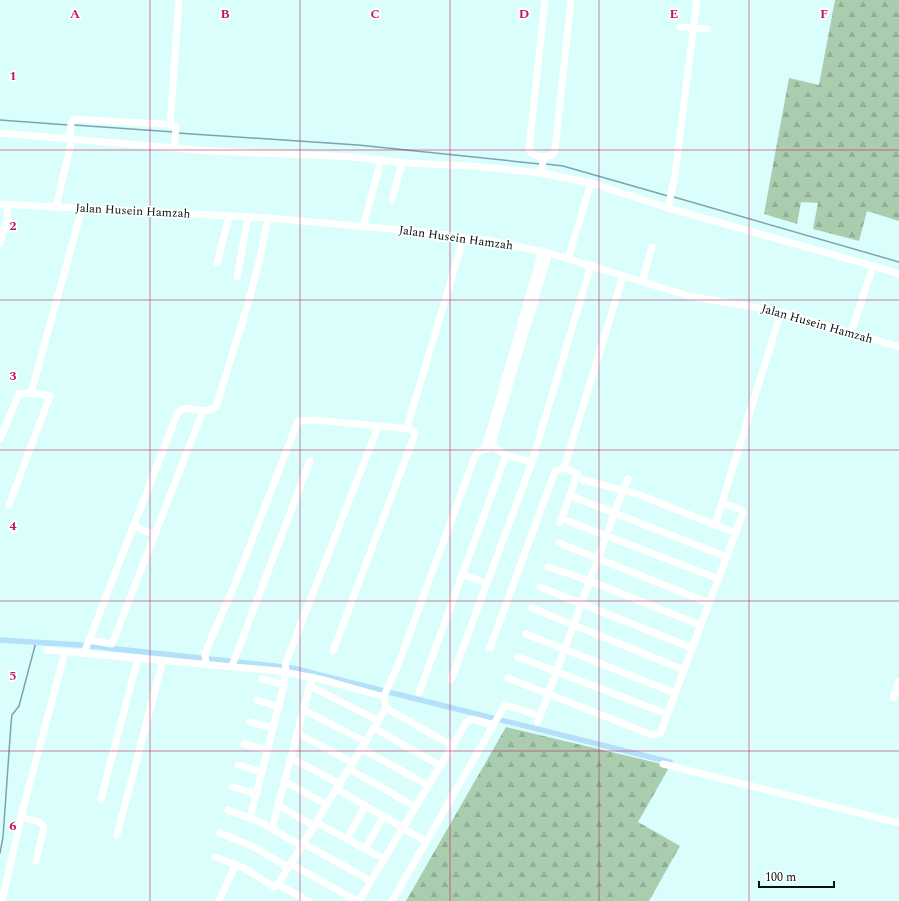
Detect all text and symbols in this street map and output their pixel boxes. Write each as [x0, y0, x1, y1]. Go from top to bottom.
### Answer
text: A [70, 4, 80, 24]
text: B [220, 4, 230, 24]
text: C [370, 4, 380, 24]
text: D [519, 4, 529, 24]
text: E [670, 4, 679, 24]
text: F [820, 4, 828, 24]
text: 1 [9, 66, 17, 86]
street label: Jalan Husein Hamzah [75, 199, 191, 223]
text: 2 [9, 216, 17, 236]
street label: Jalan Husein Hamzah [398, 221, 514, 255]
street label: Jalan Husein Hamzah [759, 299, 875, 349]
text: 3 [9, 366, 17, 386]
text: 4 [9, 516, 17, 536]
text: 5 [9, 666, 17, 686]
text: 6 [9, 816, 17, 836]
scale bar [759, 863, 834, 889]
text: 100 m [765, 868, 796, 887]

